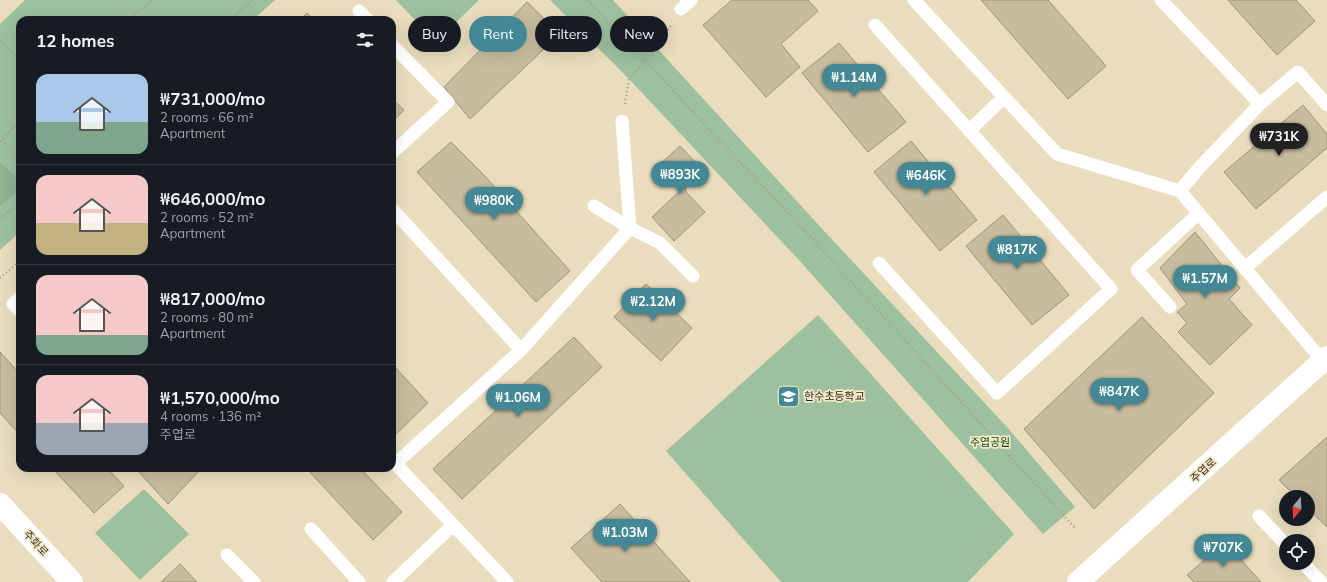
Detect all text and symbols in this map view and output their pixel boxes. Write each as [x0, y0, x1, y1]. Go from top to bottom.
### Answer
chip: Buy [408, 16, 461, 52]
chip: Rent [469, 16, 527, 52]
chip: Filters [535, 16, 602, 52]
chip: New [610, 16, 668, 52]
icon: filters [354, 29, 376, 51]
text: 12 homes [36, 30, 115, 51]
pin: ₩1.14M [821, 64, 887, 98]
text: ₩1.14M [831, 69, 877, 85]
text: ₩731,000/mo [160, 88, 265, 109]
icon: home [68, 90, 116, 138]
text: 2 rooms · 66 m² [160, 109, 254, 125]
pin: ₩731K [1251, 123, 1307, 157]
text: Apartment [160, 125, 225, 141]
text: ₩731K [1259, 128, 1299, 144]
pin: ₩893K [652, 161, 708, 195]
pin: ₩646K [898, 162, 954, 196]
text: ₩893K [660, 166, 700, 182]
text: ₩646K [906, 167, 946, 183]
pin: ₩980K [466, 187, 522, 221]
text: ₩646,000/mo [160, 188, 265, 209]
icon: home [68, 191, 116, 239]
text: ₩980K [474, 192, 514, 208]
text: 2 rooms · 52 m² [160, 209, 254, 225]
text: Apartment [160, 225, 225, 241]
pin: ₩817K [989, 236, 1045, 270]
text: ₩817K [997, 241, 1037, 257]
pin: ₩1.57M [1172, 265, 1238, 299]
text: ₩1.57M [1182, 270, 1228, 286]
text: ₩817,000/mo [160, 288, 265, 309]
pin: ₩2.12M [620, 288, 686, 322]
icon: home [68, 291, 116, 339]
text: ₩2.12M [630, 293, 676, 309]
text: 2 rooms · 80 m² [160, 309, 254, 325]
text: Apartment [160, 325, 225, 341]
pin: ₩847K [1091, 378, 1147, 412]
school or university icon: 한수초등학교 [776, 383, 802, 409]
text: ₩847K [1099, 383, 1139, 399]
pin: ₩1.06M [485, 384, 551, 418]
text: ₩1,570,000/mo [160, 387, 280, 408]
text: ₩1.06M [495, 389, 541, 405]
place label: 한수초등학교 [804, 389, 865, 403]
icon: home [68, 391, 116, 439]
text: 4 rooms · 136 m² [160, 408, 261, 424]
text: 주엽로 [160, 426, 196, 442]
park label: 주엽공원 [970, 435, 1010, 449]
street label: 주엽로 [1187, 455, 1219, 485]
north arrow [1279, 490, 1315, 526]
map controls [1279, 490, 1315, 570]
pin: ₩1.03M [592, 519, 658, 553]
text: ₩1.03M [602, 524, 648, 540]
street label: 주화로 [21, 527, 51, 559]
pin: ₩707K [1195, 534, 1251, 568]
button: locate [1279, 534, 1315, 570]
text: ₩707K [1203, 539, 1243, 555]

